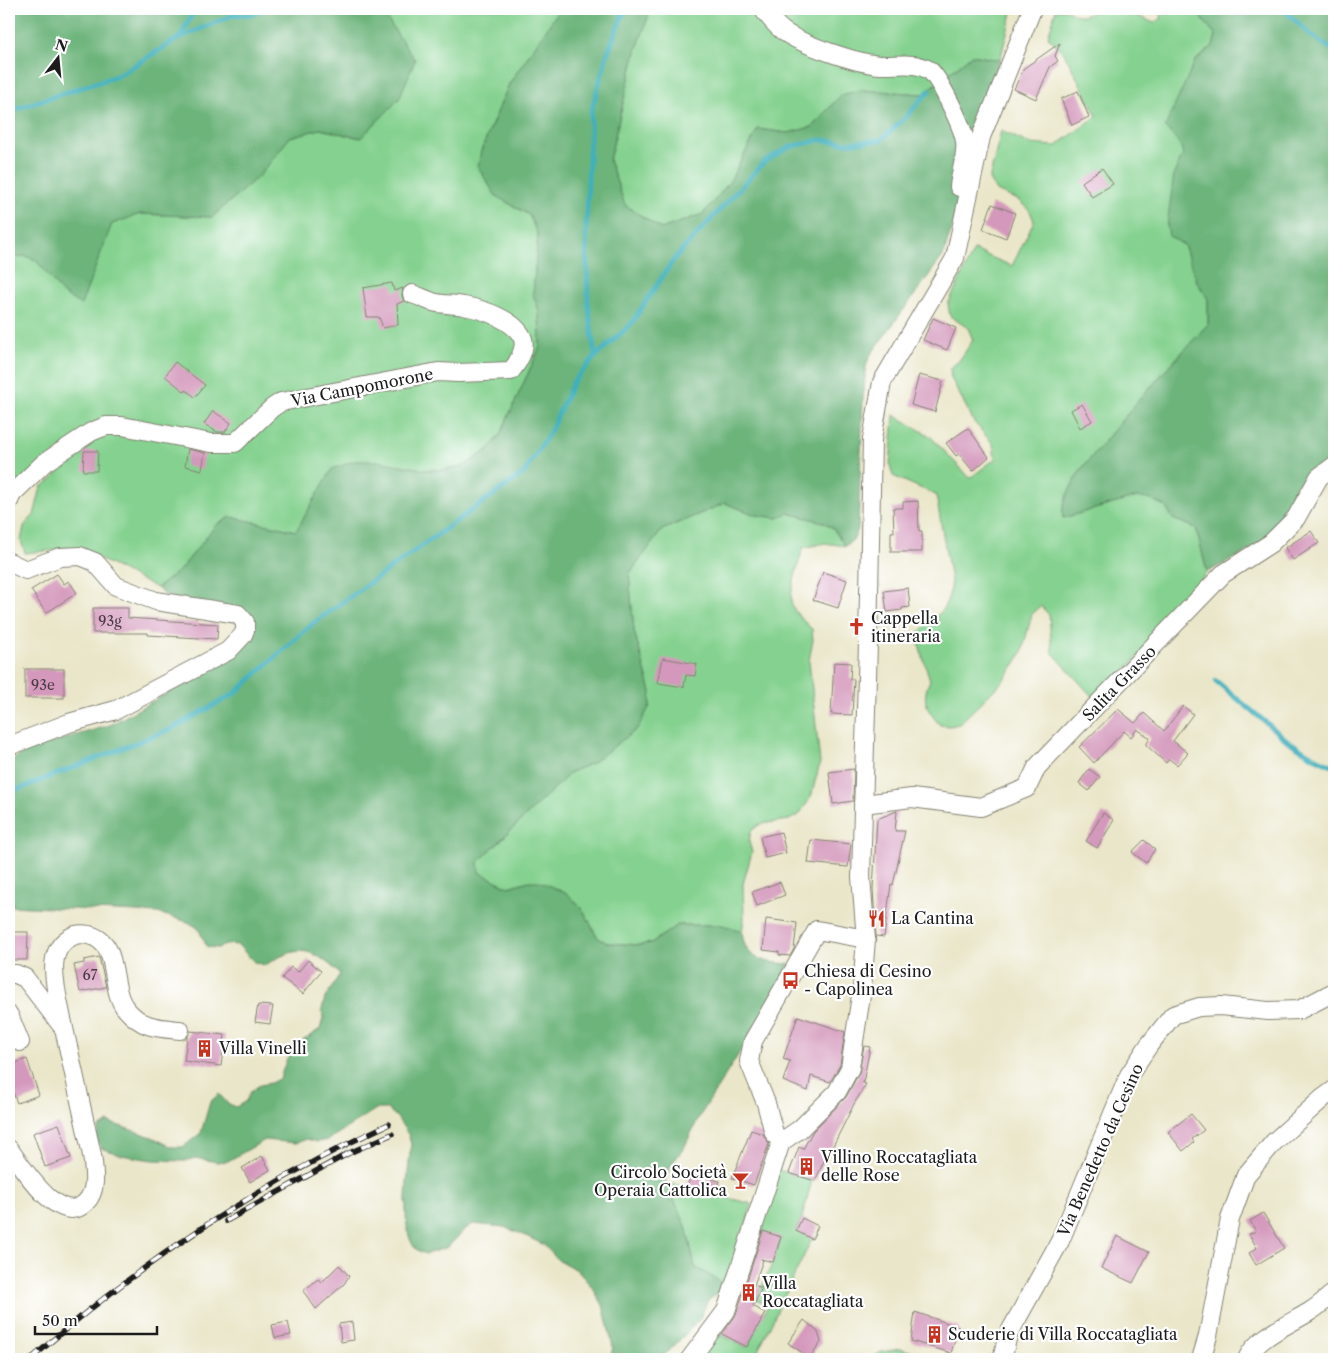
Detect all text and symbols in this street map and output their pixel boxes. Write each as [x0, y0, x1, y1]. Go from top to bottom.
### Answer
north arrow [32, 32, 82, 82]
text: N [53, 35, 70, 56]
street label: Via Campomorone [288, 363, 435, 411]
place label: Cappella itineraria [871, 608, 941, 646]
house number: 93g [98, 612, 122, 630]
church icon: Cappella itineraria [847, 617, 867, 637]
street label: Salita Grasso [1078, 641, 1160, 725]
house number: 93e [31, 676, 55, 694]
restaurant icon: La Cantina [867, 908, 887, 928]
place label: La Cantina [891, 908, 974, 928]
place label: Chiesa di Cesino - Capolinea [804, 961, 932, 999]
house number: 67 [83, 966, 98, 984]
bus stop icon: Chiesa di Cesino - Capolinea [780, 970, 800, 990]
building icon: Villa Vinelli [195, 1038, 215, 1058]
place label: Villa Vinelli [218, 1038, 307, 1058]
street label: Via Benedetto da Cesino [1052, 1060, 1147, 1241]
place label: Villino Roccatagliata delle Rose [820, 1147, 978, 1185]
building icon: Villino Roccatagliata delle Rose [797, 1156, 817, 1176]
place label: Circolo Società Operaia Cattolica [594, 1162, 728, 1200]
bar icon: Circolo Società Operaia Cattolica [731, 1171, 751, 1191]
place label: Villa Roccatagliata [761, 1273, 864, 1311]
building icon: Villa Roccatagliata [738, 1282, 758, 1302]
scale bar [35, 1303, 158, 1335]
text: 50 m [42, 1311, 78, 1330]
building icon: Scuderie di Villa Roccatagliata [924, 1324, 944, 1344]
place label: Scuderie di Villa Roccatagliata [948, 1324, 1178, 1344]

